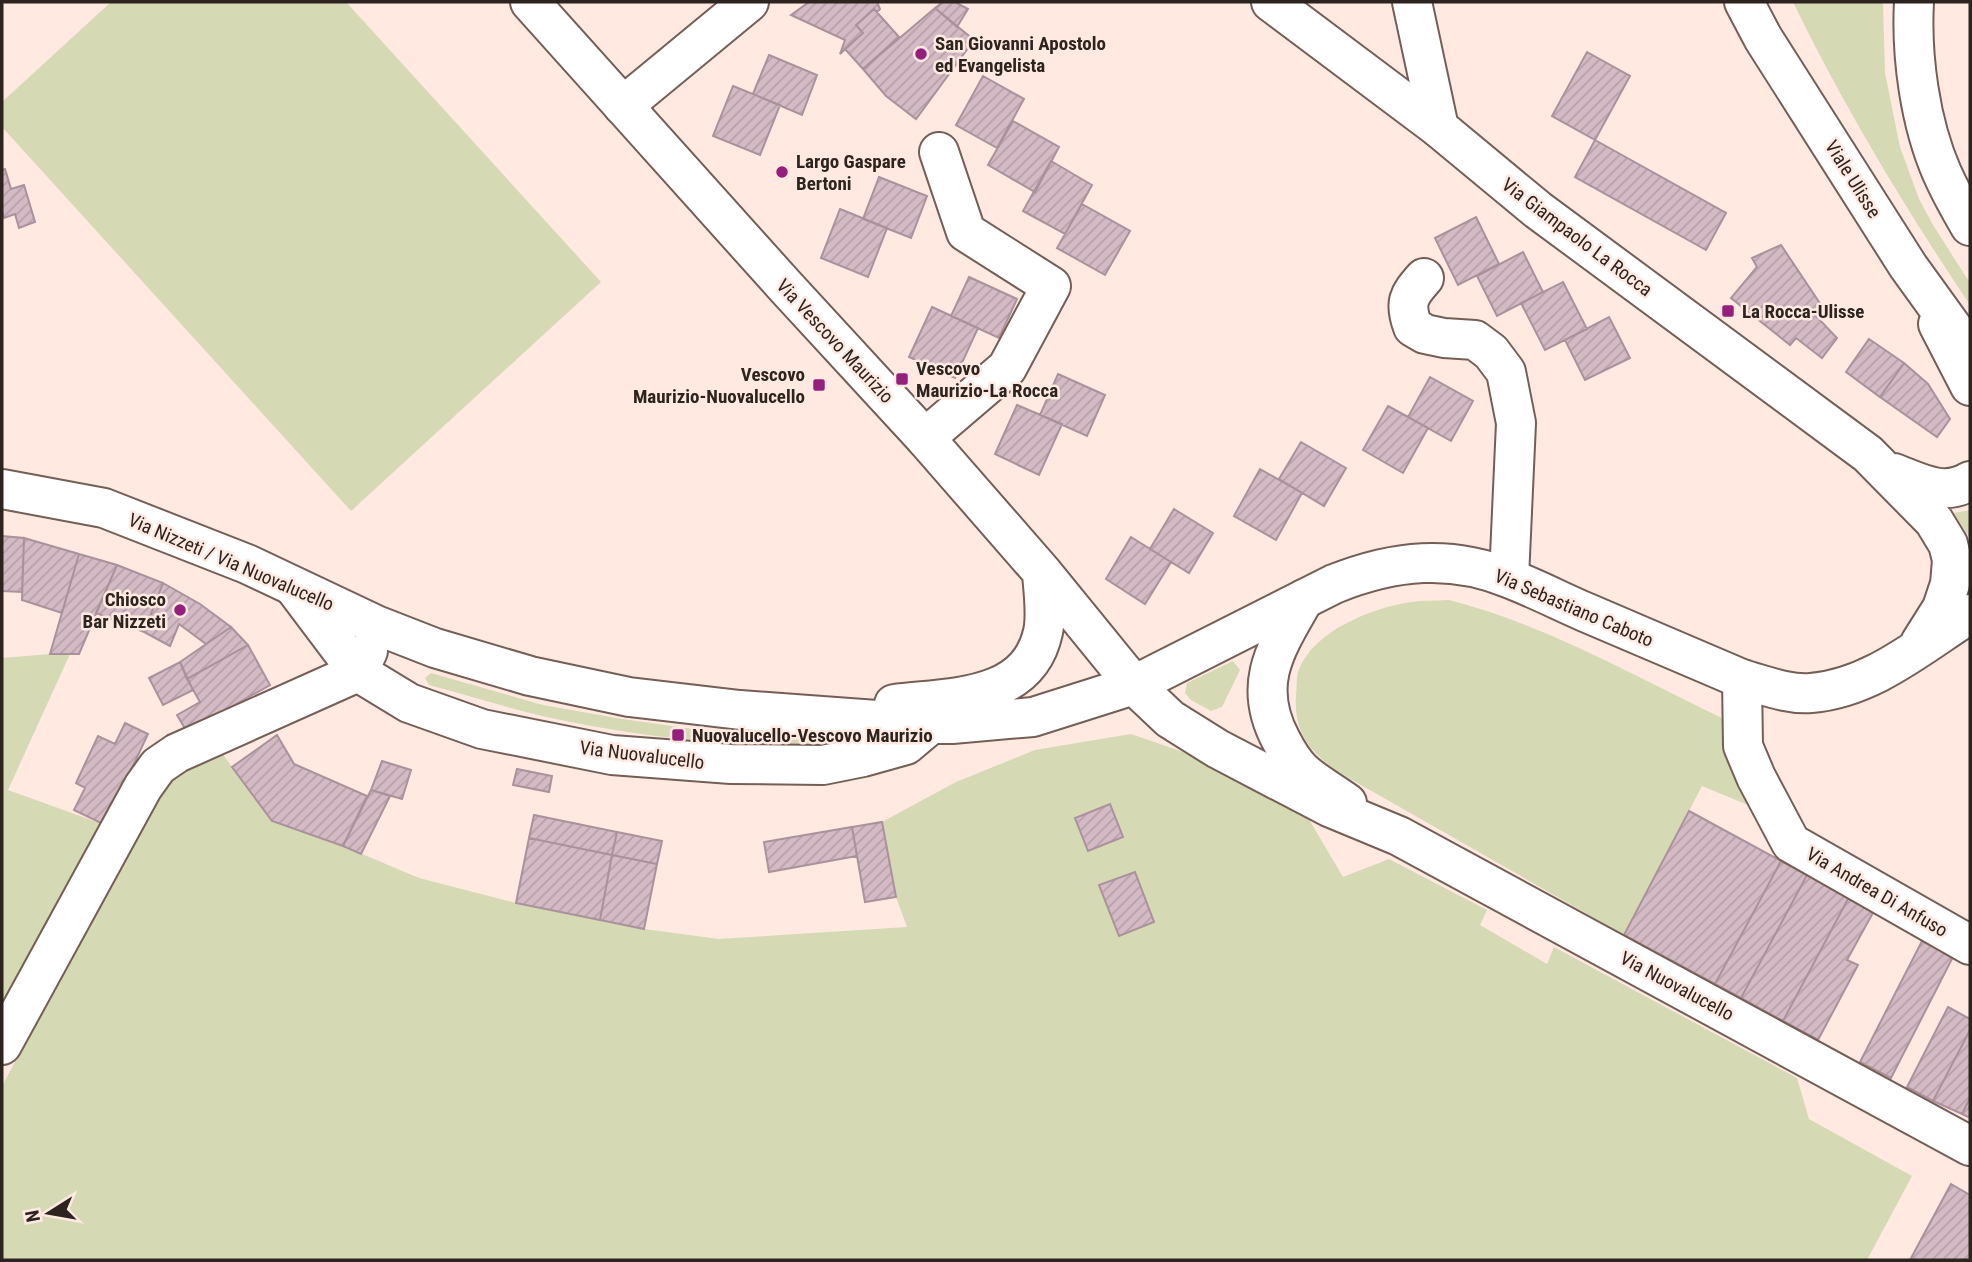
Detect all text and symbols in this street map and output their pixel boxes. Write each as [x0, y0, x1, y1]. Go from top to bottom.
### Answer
place label: San Giovanni Apostolo ed Evangelista [935, 32, 1106, 77]
marker: San Giovanni Apostolo ed Evangelista [913, 46, 929, 62]
street label: Viale Ulisse [1820, 136, 1886, 222]
place label: Largo Gaspare Bertoni [796, 150, 906, 195]
marker: Largo Gaspare Bertoni [774, 164, 790, 180]
street label: Via Giampaolo La Rocca [1497, 173, 1657, 301]
street label: Via Vescovo Maurizio [772, 274, 898, 408]
place label: La Rocca-Ulisse [1742, 300, 1864, 323]
marker: La Rocca-Ulisse [1720, 303, 1736, 319]
place label: Vescovo Maurizio-La Rocca [916, 357, 1058, 402]
place label: Vescovo Maurizio-Nuovalucello [633, 363, 805, 408]
marker: Vescovo Maurizio-La Rocca [894, 371, 910, 387]
marker: Vescovo Maurizio-Nuovalucello [811, 377, 827, 393]
street label: Via Nizzeti / Via Nuovalucello [125, 508, 337, 616]
street label: Via Sebastiano Caboto [1491, 564, 1657, 652]
place label: Chiosco Bar Nizzeti [83, 588, 166, 633]
marker: Chiosco Bar Nizzeti [172, 602, 188, 618]
place label: Nuovalucello-Vescovo Maurizio [692, 724, 933, 747]
marker: Nuovalucello-Vescovo Maurizio [670, 727, 686, 743]
street label: Via Nuovalucello [578, 736, 706, 774]
street label: Via Andrea Di Anfuso [1802, 842, 1952, 942]
street label: Via Nuovalucello [1616, 946, 1738, 1026]
north arrow [14, 1178, 84, 1248]
text: N [20, 1208, 45, 1224]

